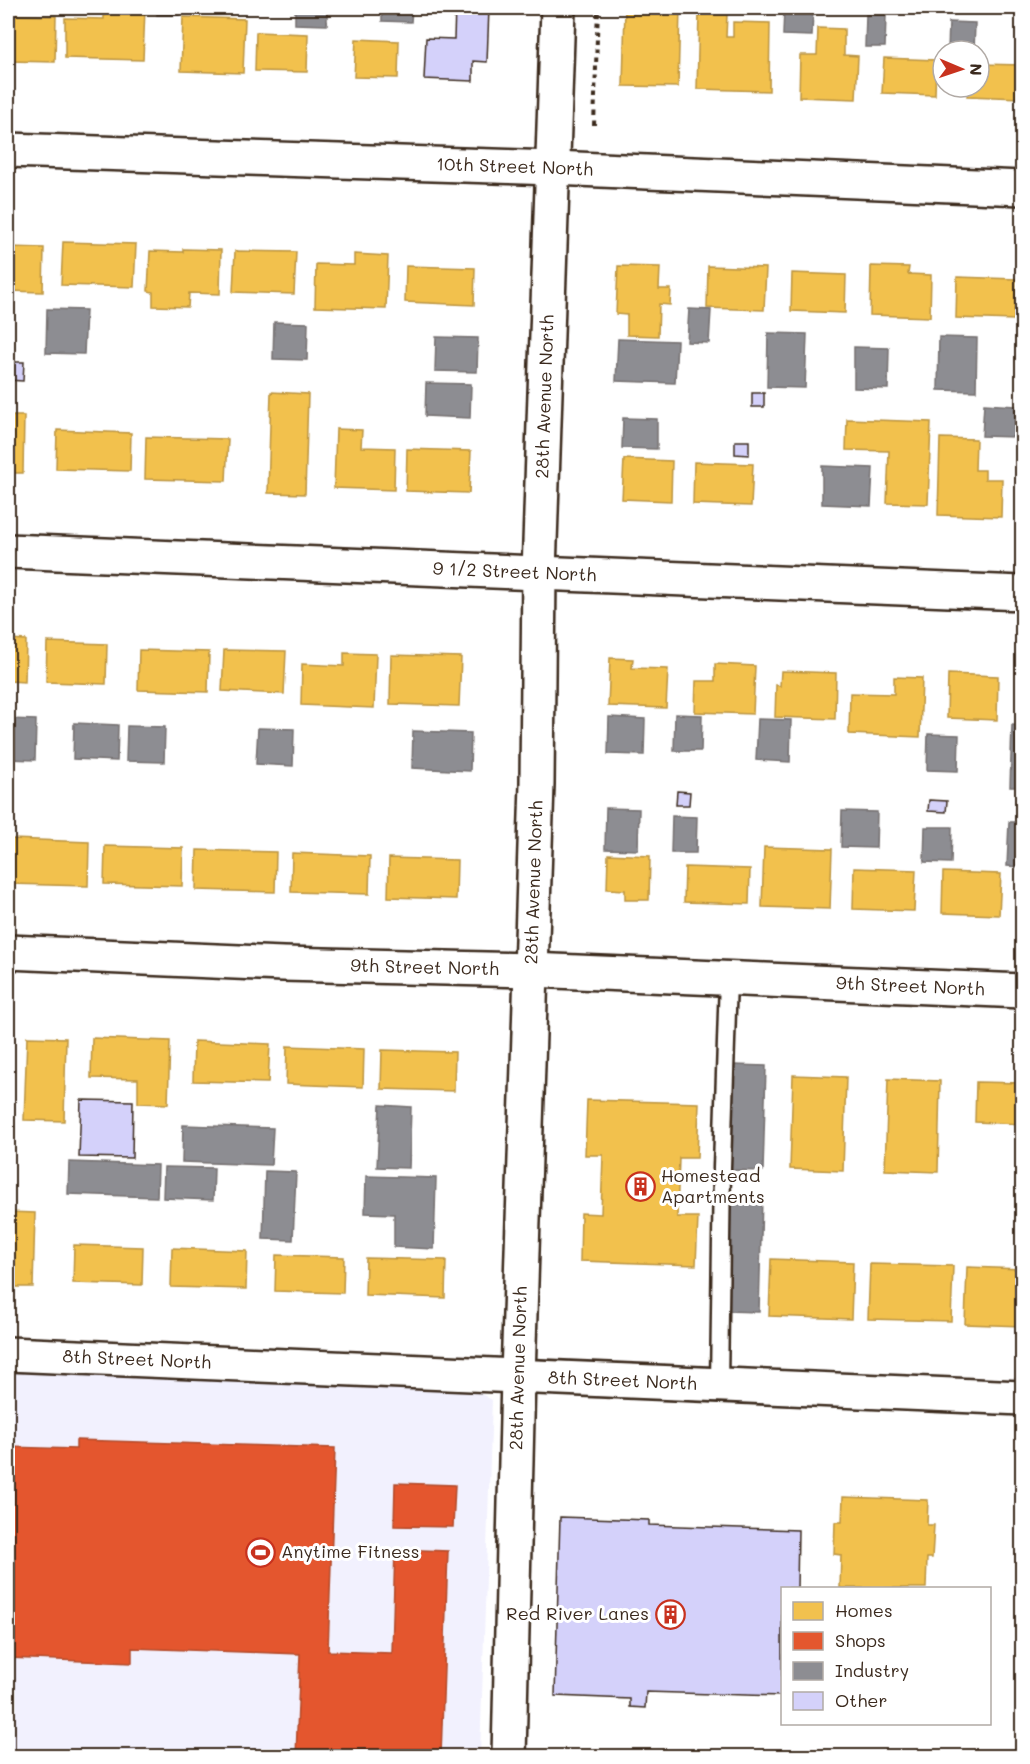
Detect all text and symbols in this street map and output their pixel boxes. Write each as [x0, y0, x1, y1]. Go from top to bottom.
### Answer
north arrow [931, 39, 991, 99]
text: N [966, 63, 987, 76]
street label: 10th Street North [436, 151, 594, 181]
street label: 28th Avenue North [529, 314, 559, 479]
street label: 9 1/2 Street North [432, 556, 597, 586]
street label: 28th Avenue North [518, 800, 547, 965]
street label: 9th Street North [350, 953, 499, 980]
street label: 9th Street North [836, 970, 985, 1000]
place label: Homestead Apartments [661, 1163, 765, 1208]
building icon: Homestead Apartments [624, 1170, 656, 1202]
street label: 28th Avenue North [503, 1286, 532, 1450]
street label: 8th Street North [62, 1343, 212, 1374]
street label: 8th Street North [548, 1364, 697, 1395]
sports icon: Anytime Fitness [244, 1536, 276, 1568]
place label: Anytime Fitness [281, 1539, 420, 1563]
legend [781, 1587, 991, 1725]
building icon: Red River Lanes [654, 1598, 686, 1630]
text: Homes [835, 1598, 893, 1622]
place label: Red River Lanes [506, 1601, 649, 1625]
text: Shops [835, 1628, 886, 1652]
text: Industry [835, 1658, 909, 1682]
text: Other [835, 1688, 888, 1712]

